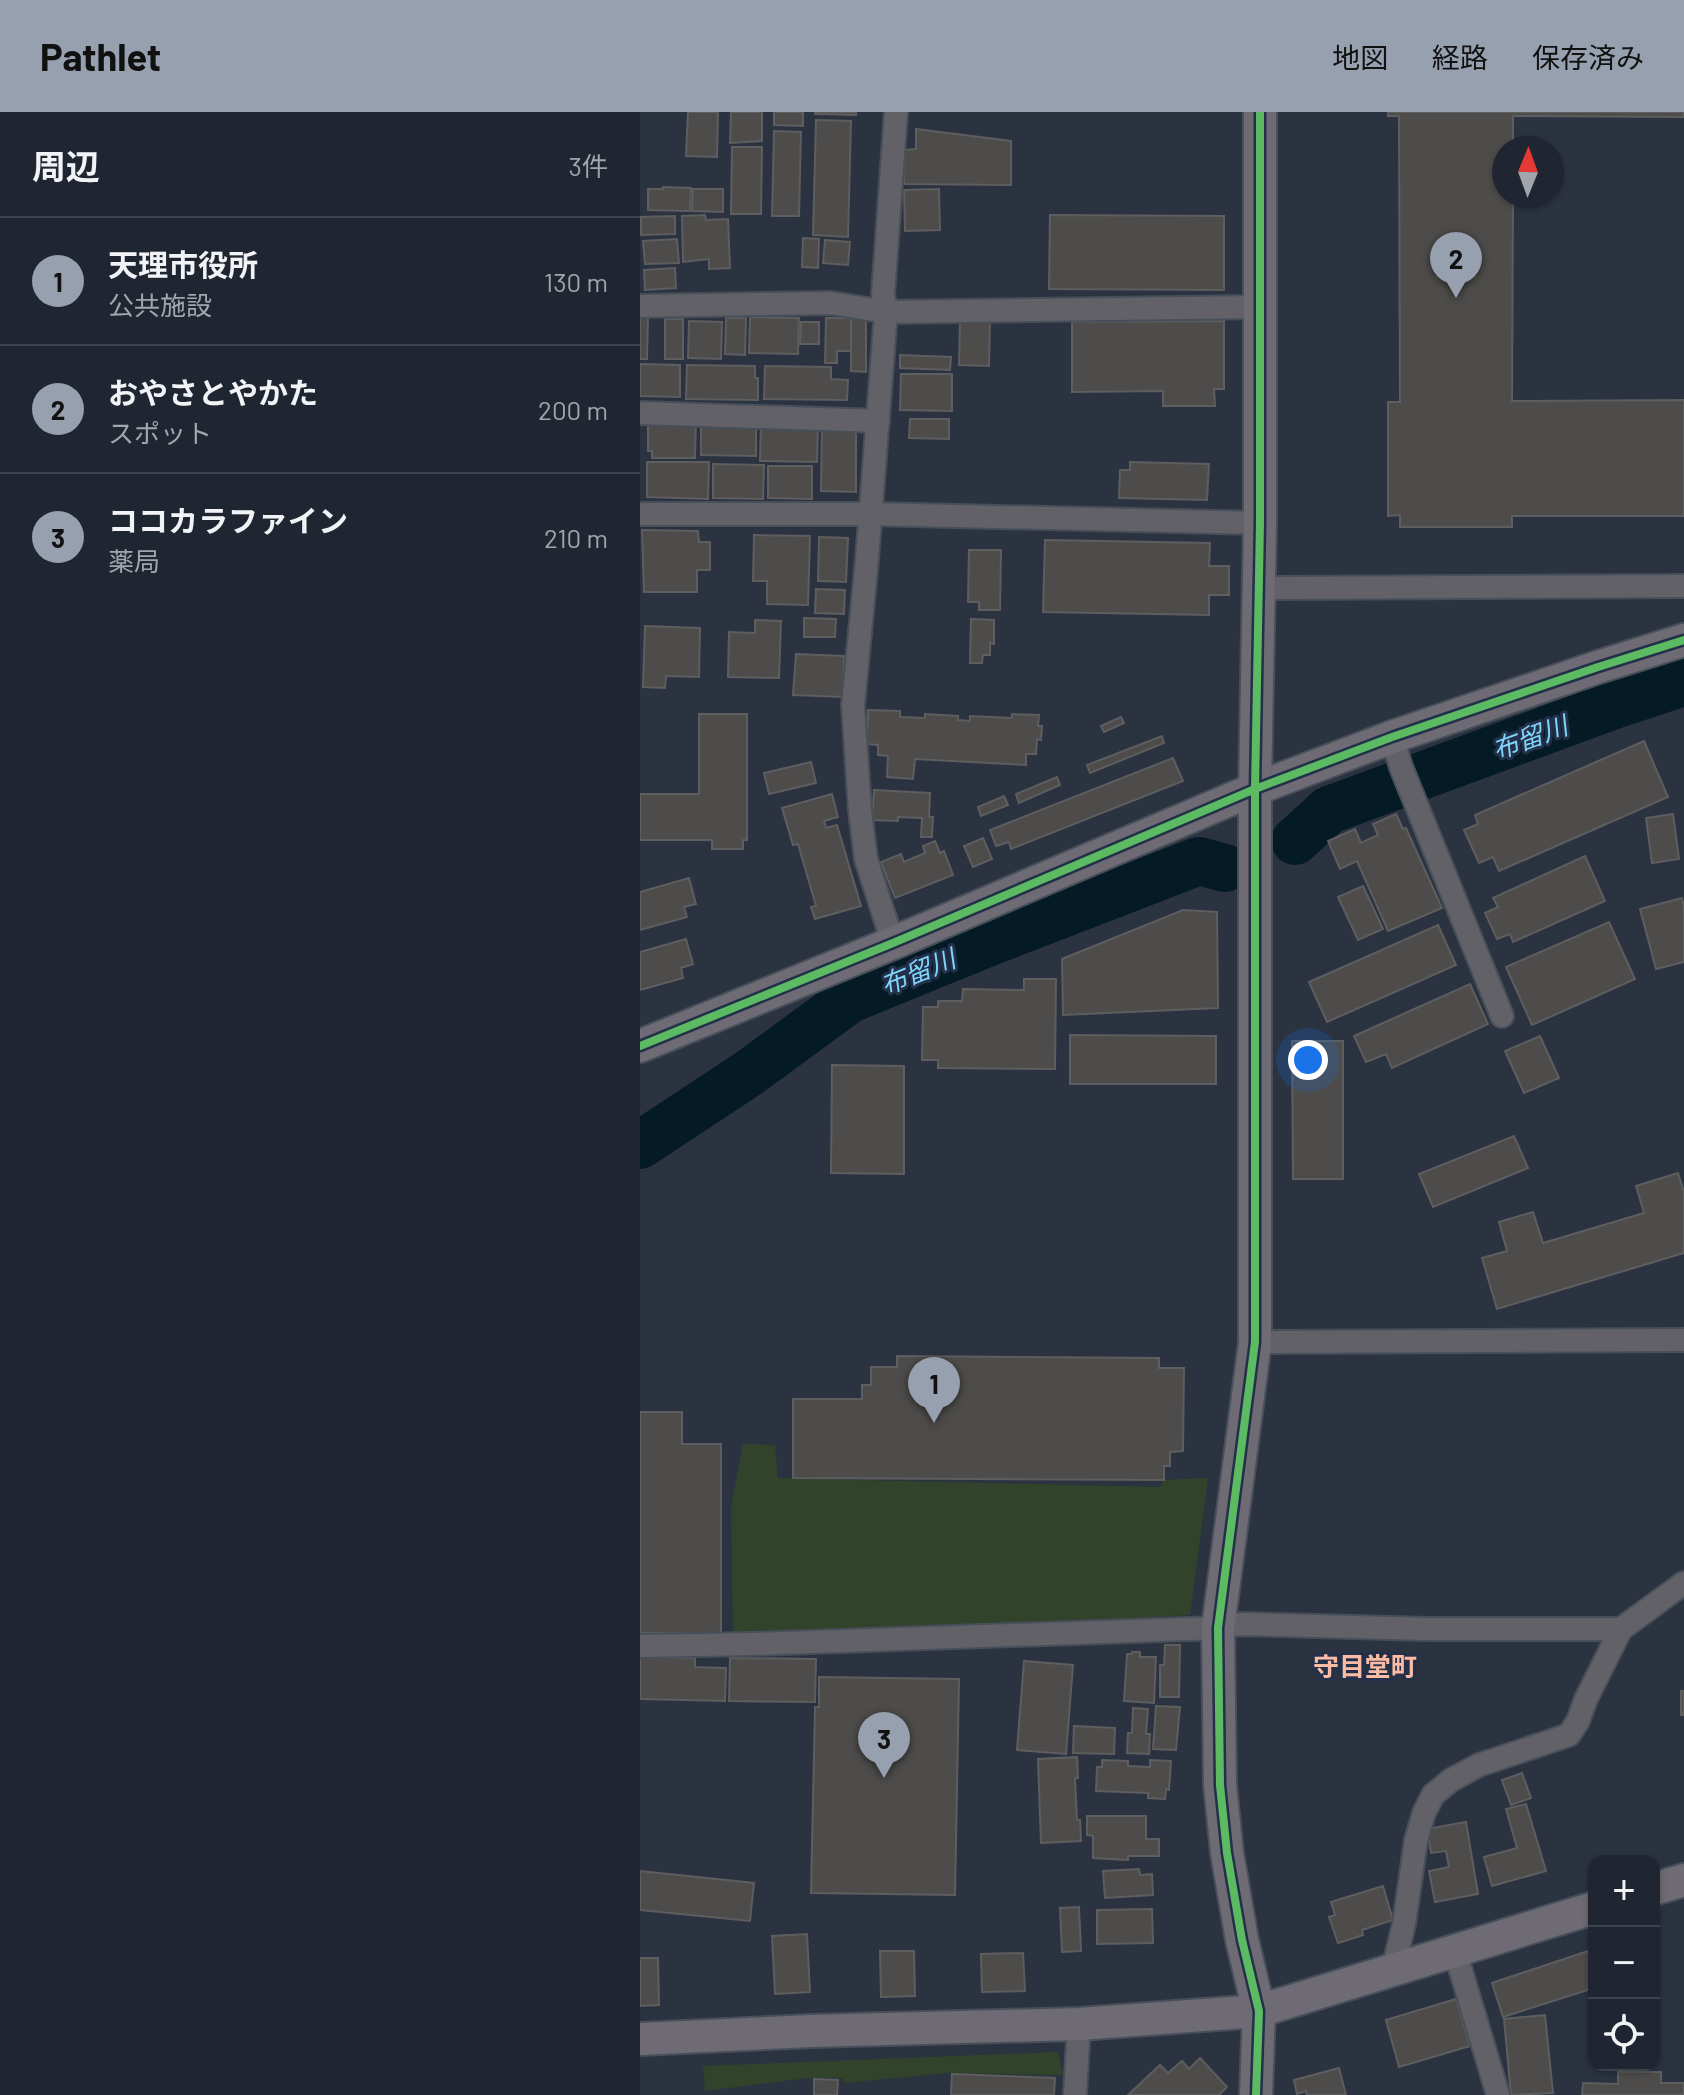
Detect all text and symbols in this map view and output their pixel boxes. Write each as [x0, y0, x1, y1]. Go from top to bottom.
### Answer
text: Pathlet [40, 33, 161, 79]
text: 地図 [1332, 40, 1388, 74]
text: 経路 [1432, 40, 1488, 74]
text: 保存済み [1532, 40, 1644, 74]
north arrow [1492, 136, 1564, 208]
text: 周辺 [32, 145, 100, 186]
text: 3件 [569, 150, 608, 181]
pin: 2 [1430, 232, 1482, 298]
text: 天理市役所 [108, 246, 258, 282]
text: 1 [53, 266, 63, 297]
text: 130 m [544, 266, 608, 297]
text: 公共施設 [108, 289, 212, 320]
text: おやさとやかた [108, 374, 318, 410]
text: 2 [51, 394, 65, 425]
text: 200 m [538, 394, 608, 425]
text: スポット [108, 417, 212, 448]
text: ココカラファイン [108, 502, 348, 538]
text: 3 [51, 522, 65, 553]
text: 210 m [544, 522, 608, 553]
text: 薬局 [108, 545, 160, 576]
water label: 布留川 [1488, 708, 1574, 764]
water label: 布留川 [875, 941, 962, 1000]
your location [1288, 1040, 1328, 1080]
pin: 1 [908, 1357, 960, 1423]
district label: 守目堂町 [1313, 1650, 1417, 1681]
pin: 3 [858, 1712, 910, 1778]
map controls [1588, 1855, 1660, 2071]
button: + [1588, 1855, 1660, 1927]
button: − [1588, 1927, 1660, 1999]
button: locate [1588, 1999, 1660, 2071]

